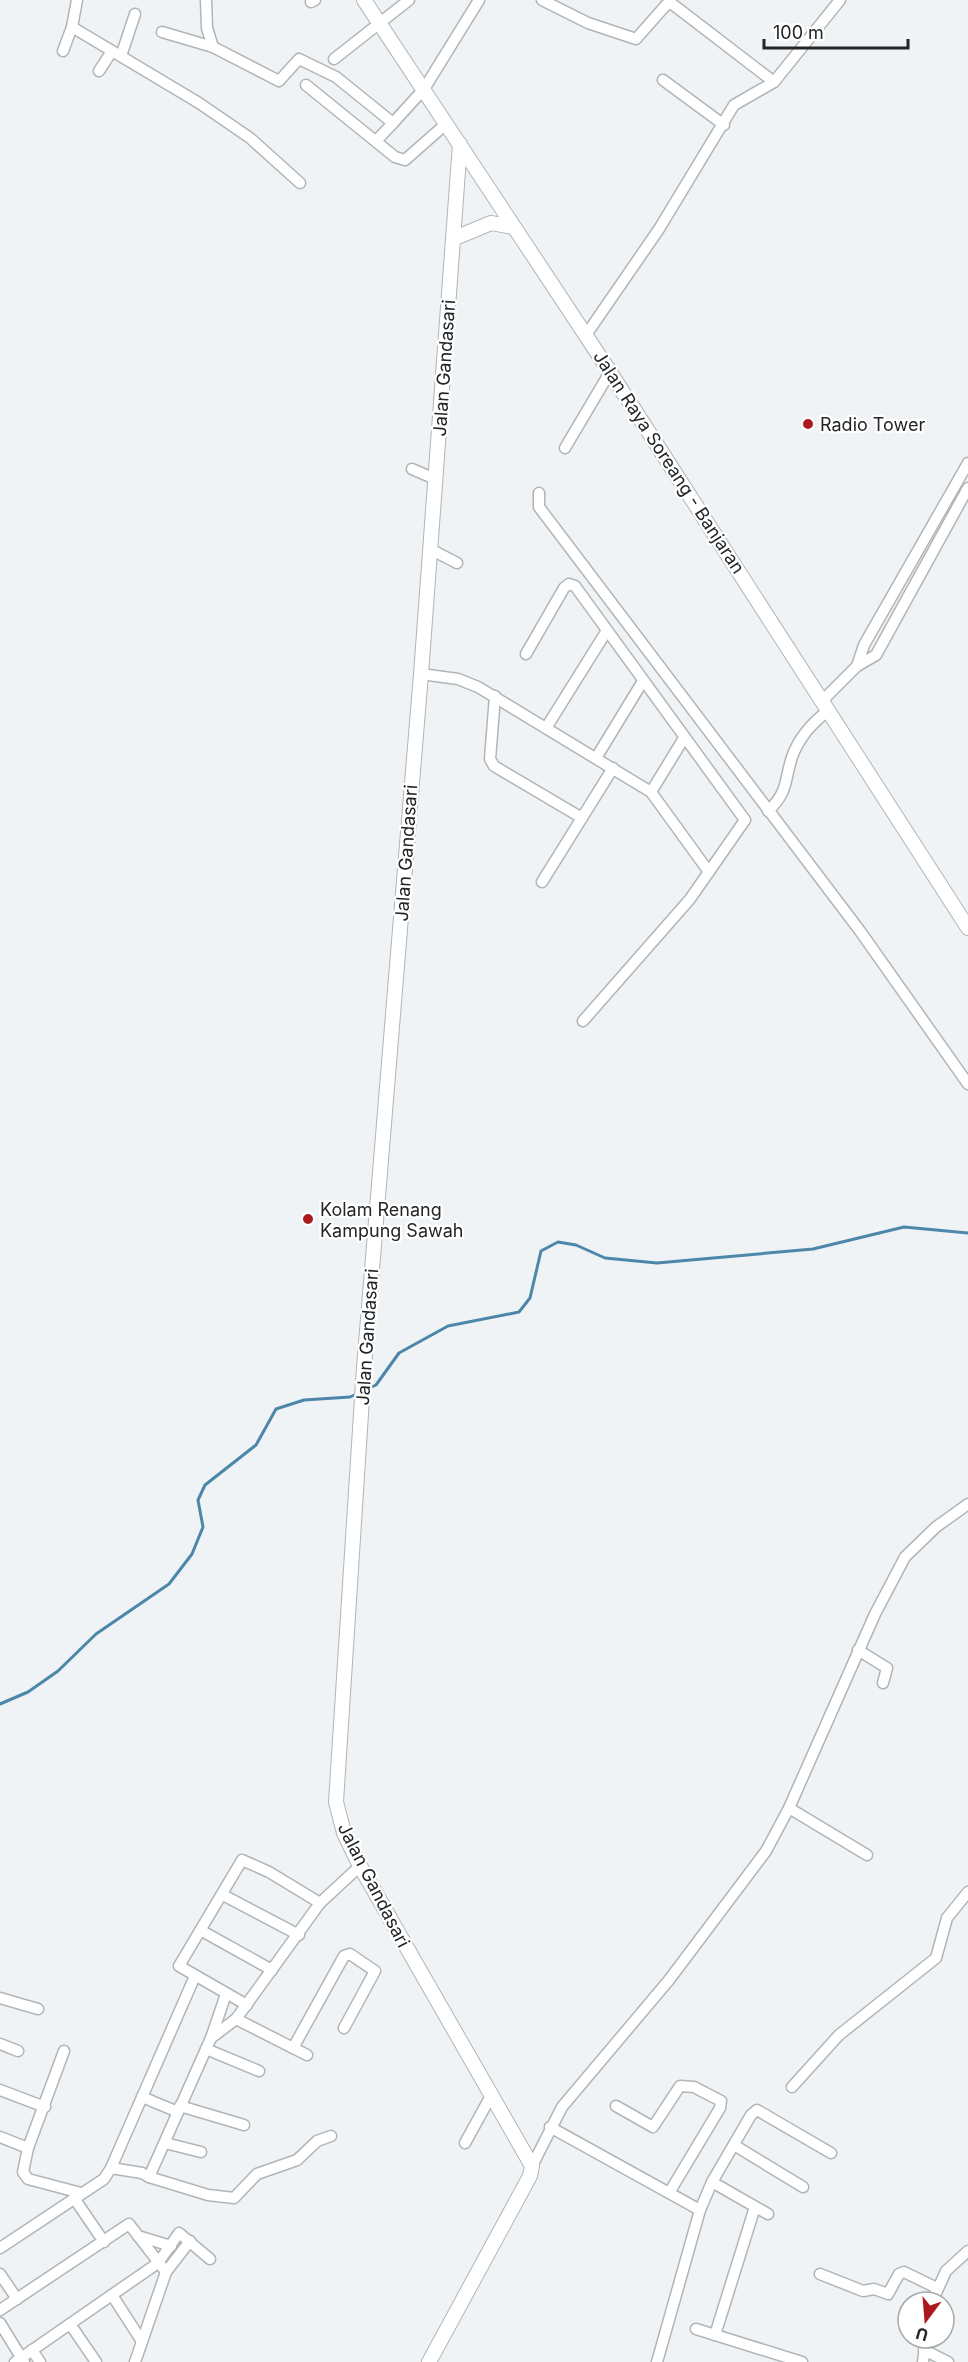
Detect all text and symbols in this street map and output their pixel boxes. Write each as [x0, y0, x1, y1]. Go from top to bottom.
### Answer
scale bar [764, 12, 908, 50]
text: 100 m [773, 22, 824, 43]
street label: Jalan Gandasari [429, 299, 459, 437]
street label: Jalan Raya Soreang - Banjaran [589, 347, 749, 577]
place label: Radio Tower [820, 414, 925, 435]
marker: Radio Tower [801, 417, 815, 431]
street label: Jalan Gandasari [391, 784, 421, 922]
place label: Kolam Renang Kampung Sawah [320, 1199, 464, 1241]
marker: Kolam Renang Kampung Sawah [301, 1212, 315, 1226]
street label: Jalan Gandasari [352, 1268, 382, 1406]
street label: Jalan Gandasari [334, 1819, 414, 1951]
north arrow [896, 2290, 956, 2350]
text: U [913, 2323, 930, 2346]

